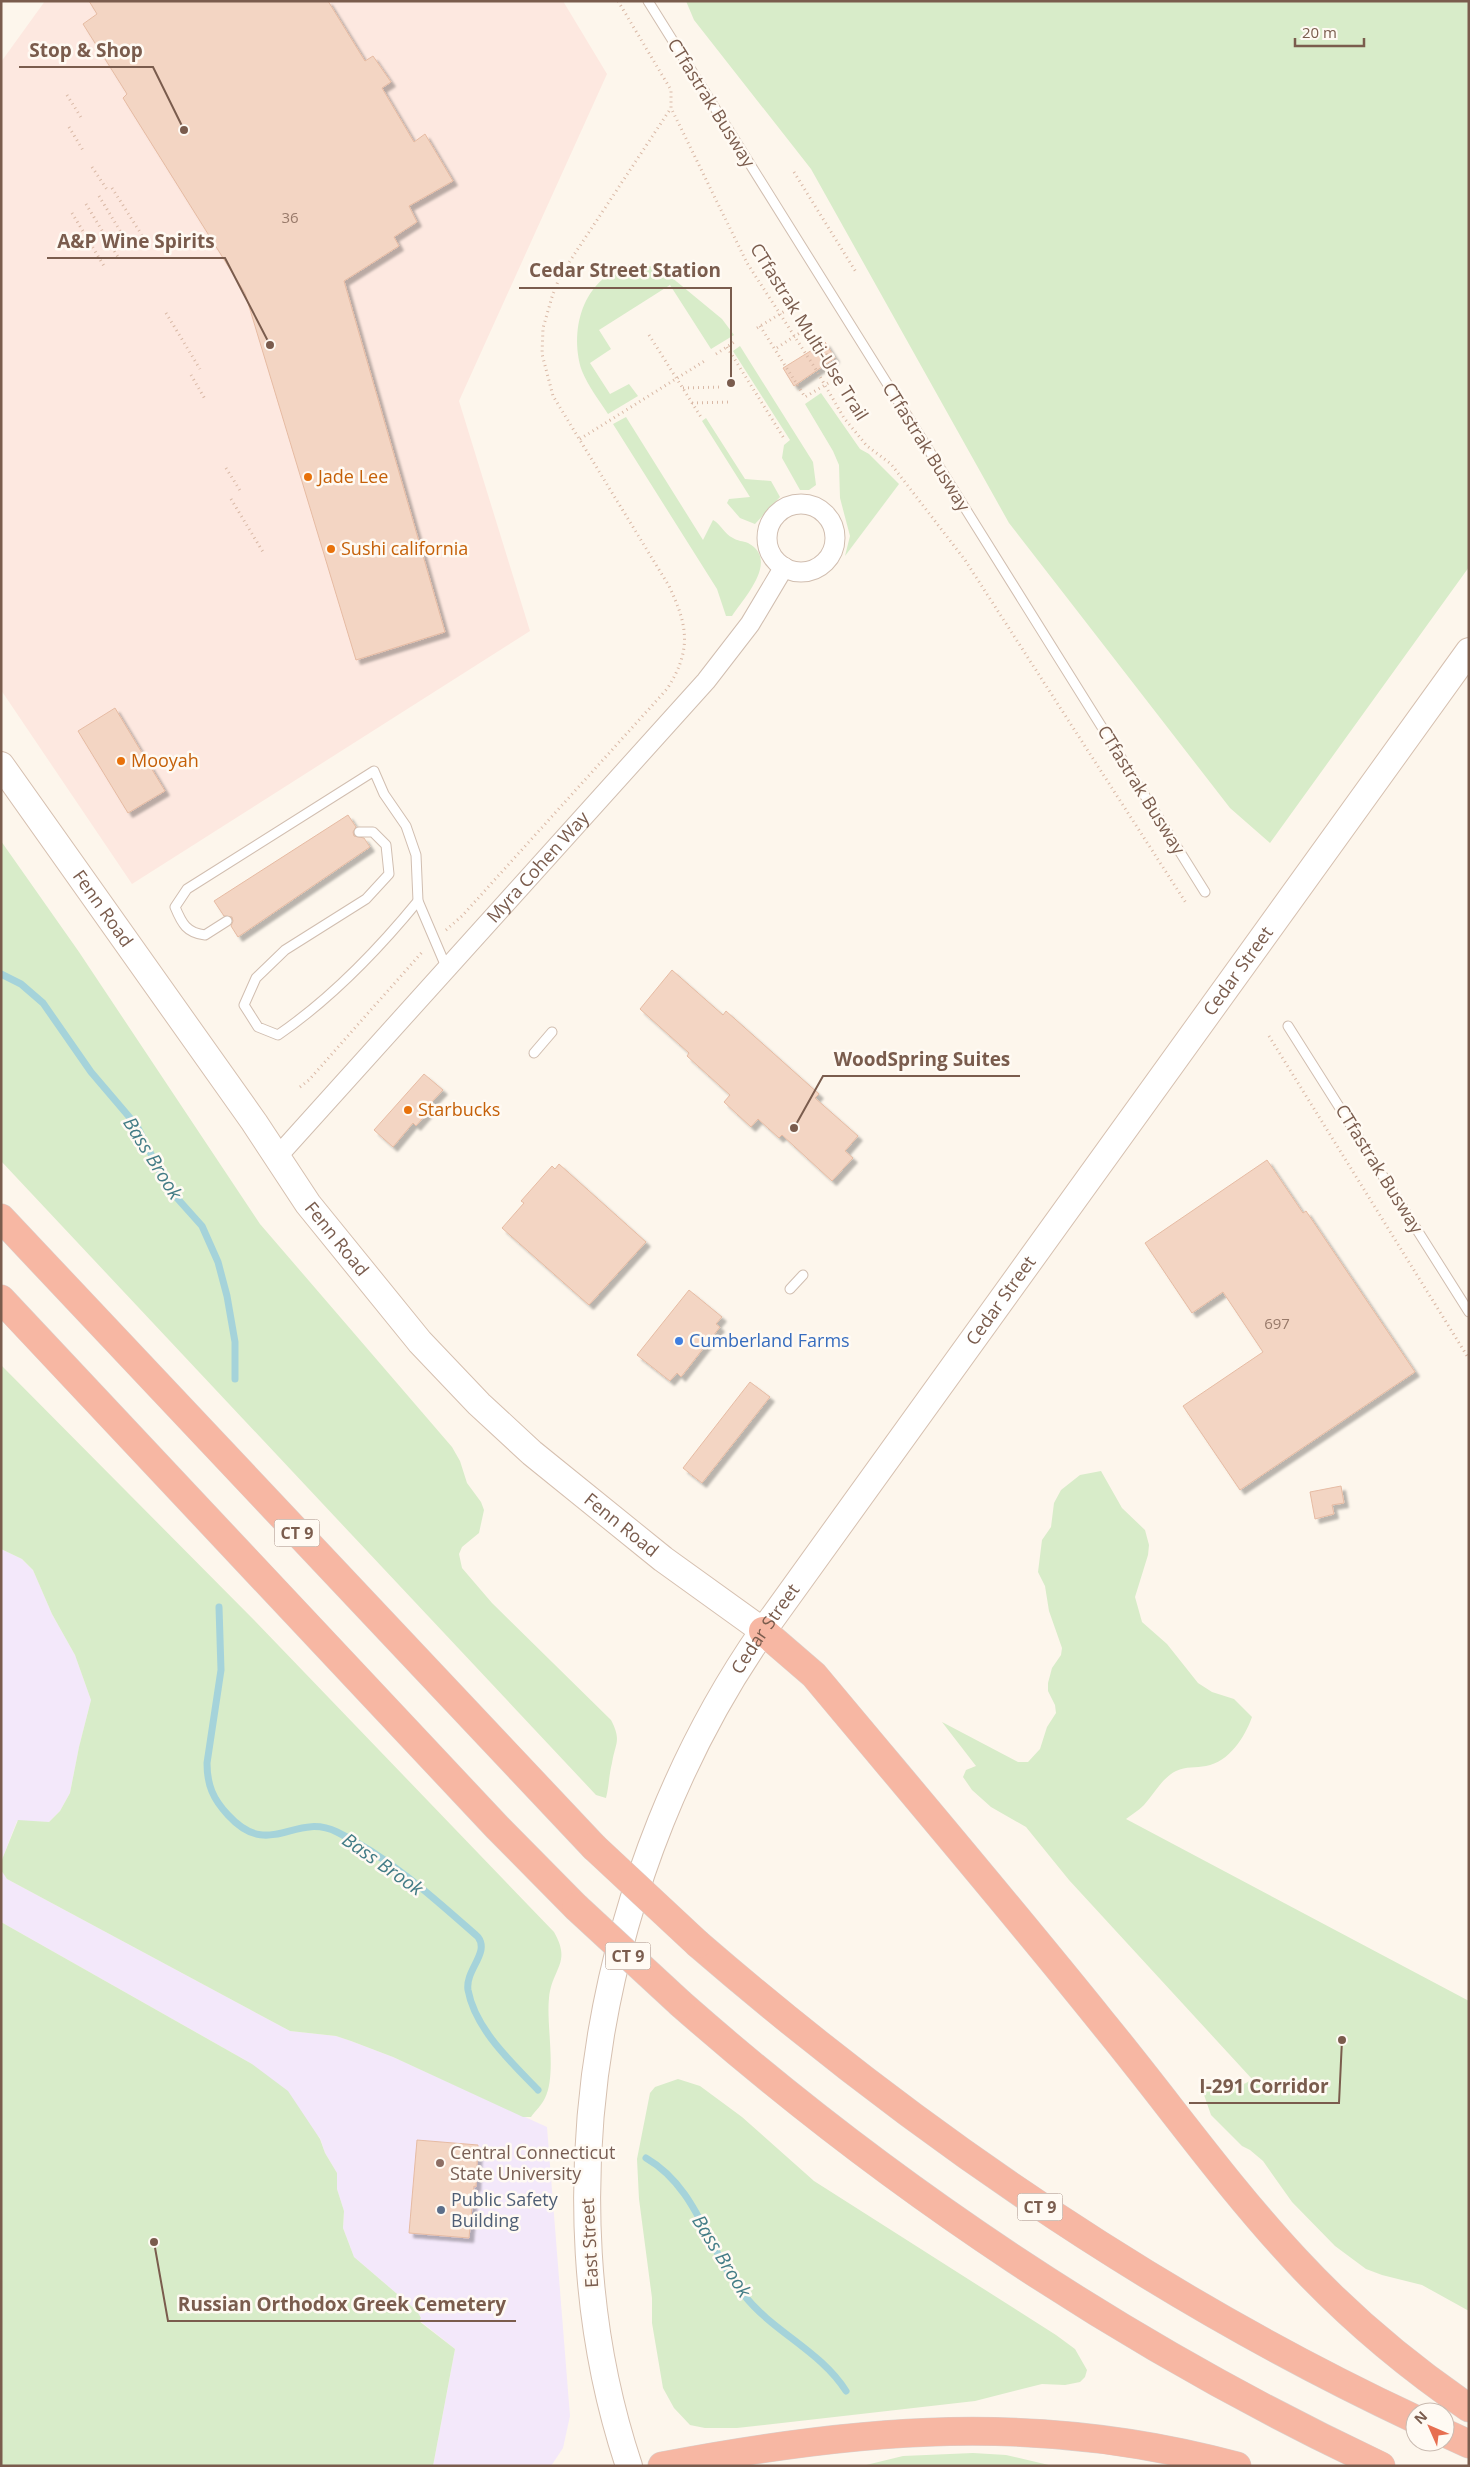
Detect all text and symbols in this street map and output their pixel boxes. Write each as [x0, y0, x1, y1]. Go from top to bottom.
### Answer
scale bar [1295, 15, 1364, 47]
text: 20 m [1302, 22, 1337, 42]
callout: Stop & Shop [19, 33, 153, 67]
street label: CTfastrak Busway [662, 33, 762, 172]
text: Stop & Shop [29, 37, 143, 63]
house number: 36 [281, 207, 299, 227]
callout: A&P Wine Spirits [47, 224, 225, 258]
text: A&P Wine Spirits [57, 228, 215, 254]
street label: CTfastrak Multi-Use Trail [745, 238, 874, 425]
callout: Cedar Street Station [519, 254, 731, 288]
text: Cedar Street Station [529, 257, 721, 283]
street label: CTfastrak Busway [877, 377, 977, 516]
place label: Jade Lee [316, 464, 388, 488]
marker: Jade Lee [302, 471, 314, 483]
place label: Sushi california [341, 536, 468, 560]
marker: Sushi california [325, 543, 337, 555]
street label: CTfastrak Busway [1092, 720, 1192, 859]
place label: Mooyah [131, 748, 199, 772]
marker: Mooyah [115, 755, 127, 767]
street label: Myra Cohen Way [481, 805, 594, 927]
street label: Fenn Road [68, 865, 139, 951]
street label: Cedar Street [1197, 921, 1278, 1020]
callout: WoodSpring Suites [823, 1042, 1020, 1076]
text: WoodSpring Suites [834, 1046, 1010, 1072]
place label: Starbucks [418, 1097, 500, 1121]
street label: CTfastrak Busway [1330, 1099, 1430, 1238]
marker: Starbucks [402, 1104, 414, 1116]
water label: Bass Brook [117, 1112, 189, 1205]
street label: Fenn Road [300, 1196, 375, 1281]
street label: Cedar Street [960, 1251, 1041, 1350]
house number: 697 [1264, 1313, 1290, 1333]
place label: Cumberland Farms [689, 1328, 850, 1352]
marker: Cumberland Farms [673, 1335, 685, 1347]
street label: Fenn Road [580, 1487, 664, 1562]
road number: CT 9 [274, 1520, 320, 1546]
street label: Cedar Street [725, 1578, 804, 1678]
water label: Bass Brook [337, 1827, 429, 1902]
road number: CT 9 [606, 1942, 650, 1970]
callout: I-291 Corridor [1189, 2069, 1339, 2103]
text: I-291 Corridor [1199, 2073, 1329, 2099]
place label: Central Connecticut State University [450, 2140, 616, 2185]
marker: Central Connecticut State University [434, 2157, 446, 2169]
place label: Public Safety Building [451, 2187, 559, 2232]
road number: CT 9 [1018, 2194, 1062, 2220]
street label: East Street [575, 2198, 603, 2289]
marker: Public Safety Building [435, 2204, 447, 2216]
water label: Bass Brook [686, 2210, 758, 2303]
callout: Russian Orthodox Greek Cemetery [168, 2287, 516, 2321]
text: Russian Orthodox Greek Cemetery [178, 2291, 506, 2317]
north arrow [1405, 2402, 1455, 2452]
text: N [1410, 2407, 1431, 2428]

